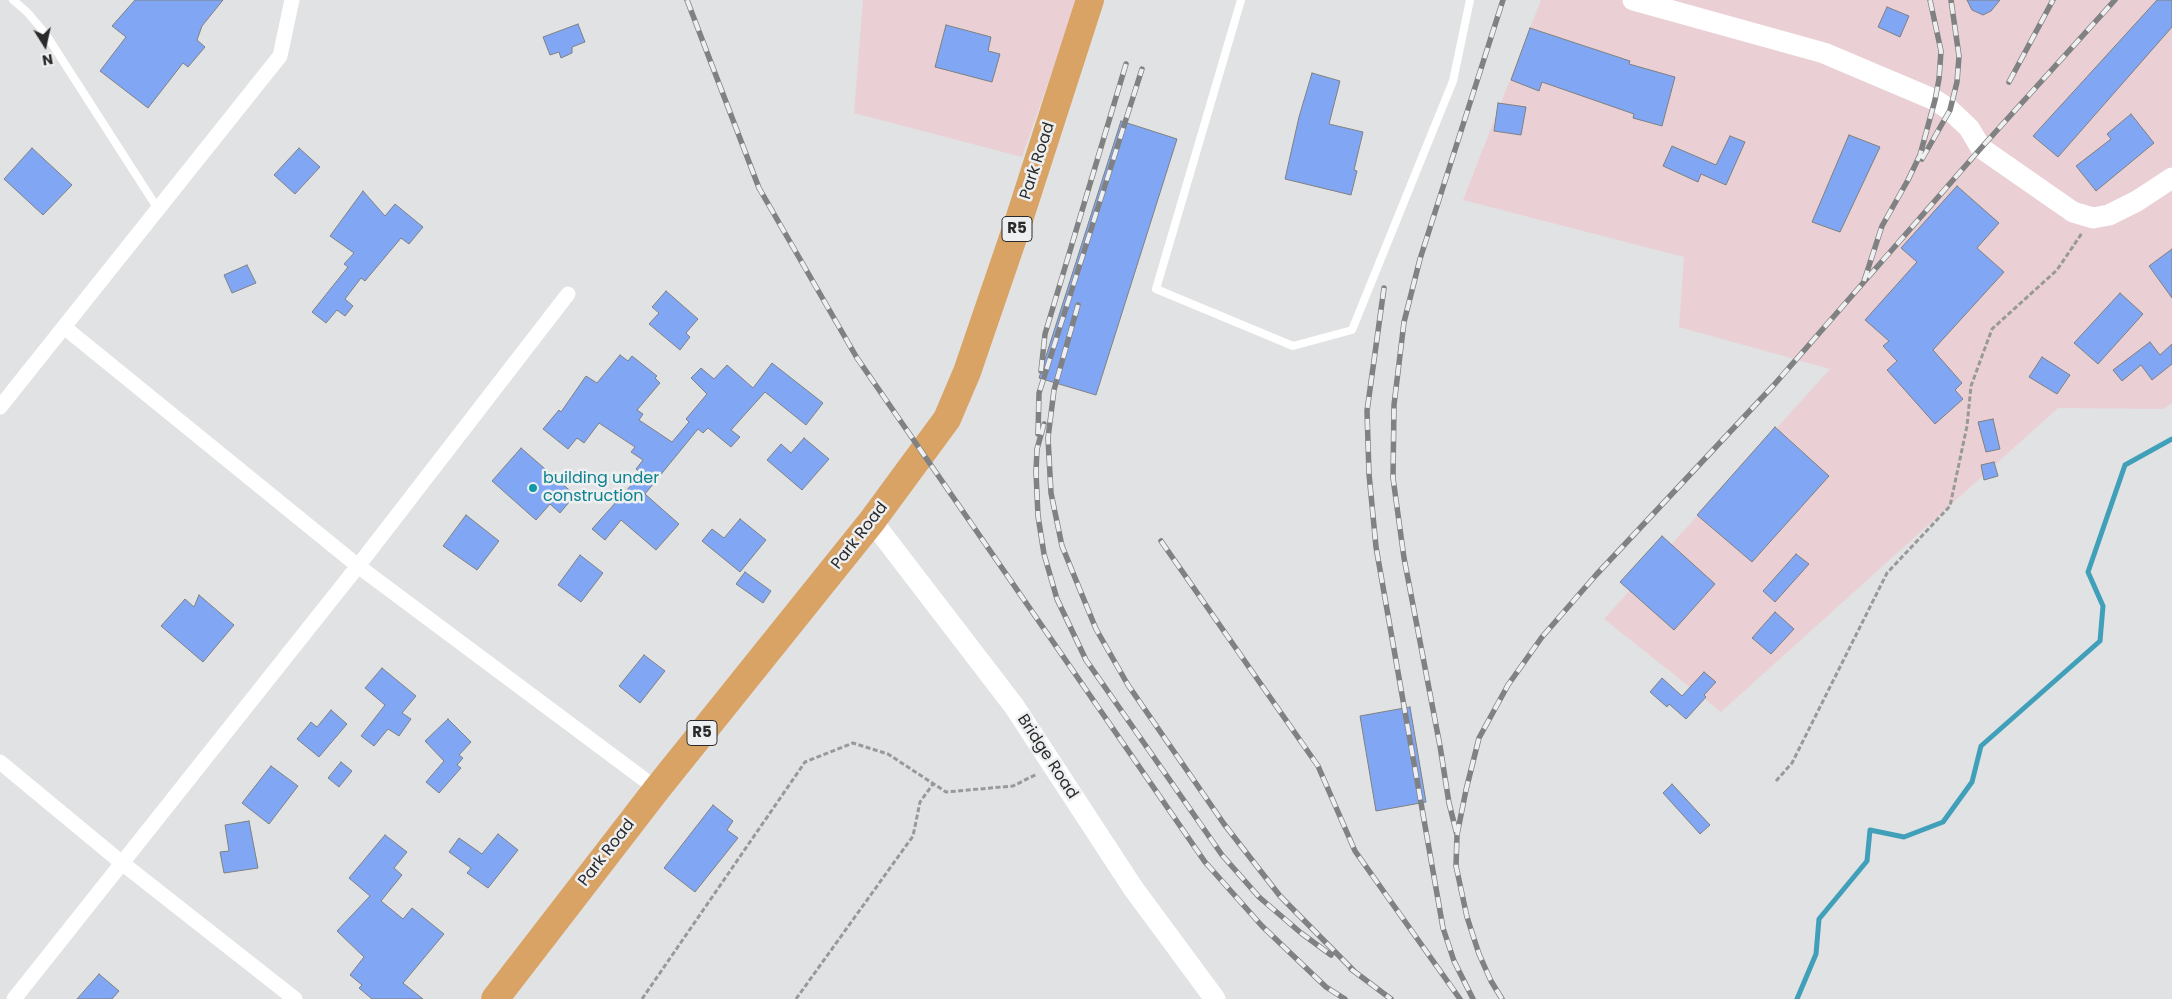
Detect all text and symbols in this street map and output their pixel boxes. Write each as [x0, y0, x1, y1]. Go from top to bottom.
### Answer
north arrow [20, 20, 70, 70]
text: N [41, 49, 55, 71]
street label: Park Road [1016, 120, 1060, 202]
road number: R5 [1002, 216, 1032, 242]
place label: building under construction [543, 469, 659, 507]
marker: building under construction [527, 482, 539, 494]
street label: Park Road [828, 499, 892, 573]
street label: Bridge Road [1012, 711, 1082, 803]
road number: R5 [687, 720, 717, 746]
street label: Park Road [575, 816, 639, 890]

